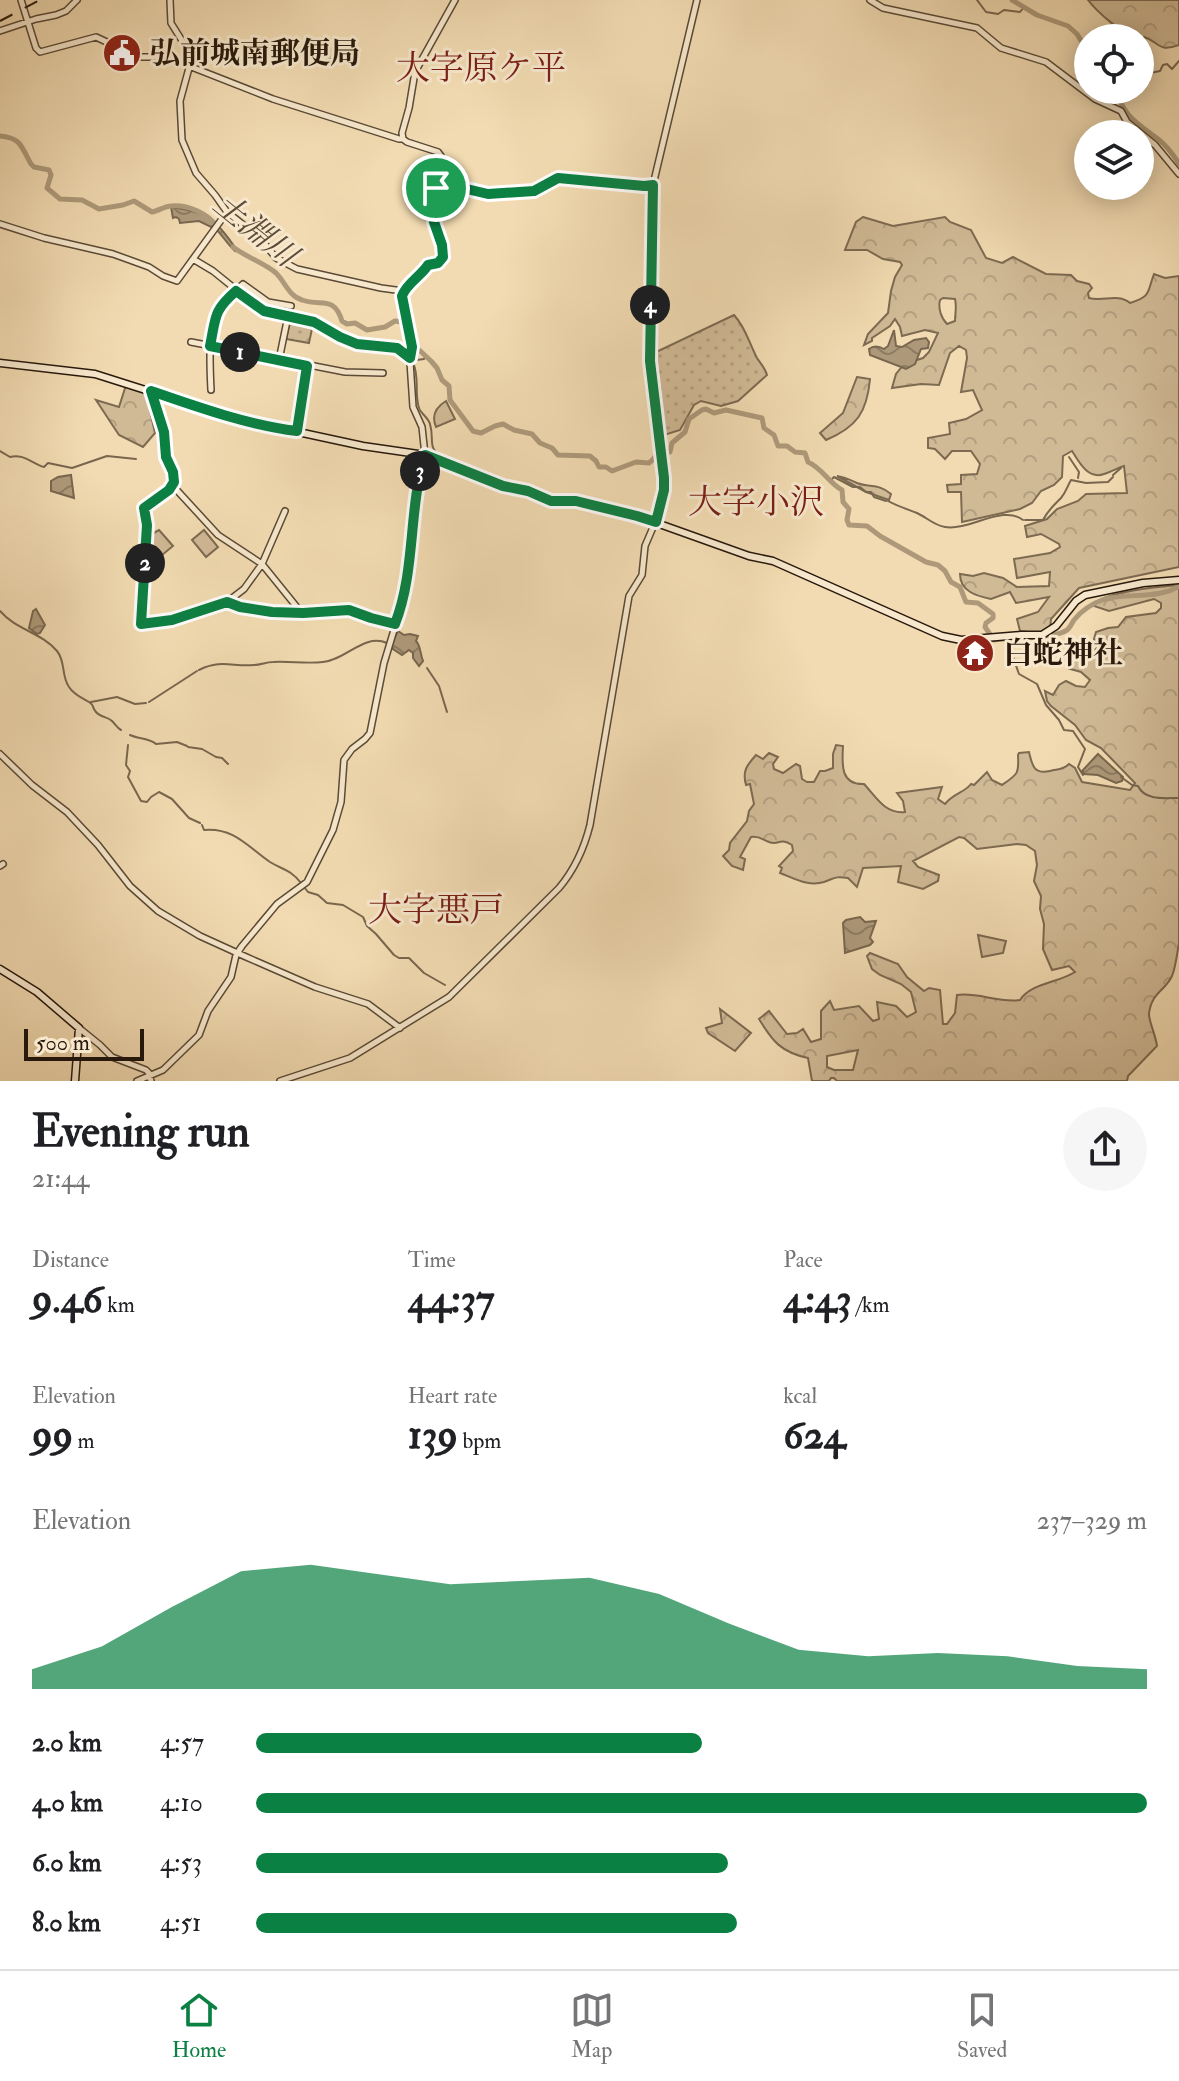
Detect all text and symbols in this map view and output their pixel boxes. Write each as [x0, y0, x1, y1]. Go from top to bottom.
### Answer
map controls [1074, 24, 1154, 200]
button: locate [1074, 24, 1154, 104]
public building icon: 弘前城南郵便局 [101, 32, 143, 74]
place label: 弘前城南郵便局 [150, 35, 360, 72]
district label: 大字原ケ平 [396, 47, 566, 90]
button: layers [1074, 120, 1154, 200]
pin [402, 154, 470, 222]
icon: arrive [414, 166, 458, 210]
water label: 土淵川 [205, 184, 307, 278]
pin: 4 [630, 285, 670, 325]
text: 4 [644, 291, 656, 319]
pin: 1 [220, 332, 260, 372]
text: 1 [236, 338, 244, 366]
pin: 3 [400, 451, 440, 491]
text: 3 [416, 457, 424, 485]
district label: 大字小沢 [688, 481, 824, 524]
pin: 2 [125, 543, 165, 583]
text: 2 [139, 549, 151, 577]
temple icon: 白蛇神社 [954, 632, 996, 674]
place label: 白蛇神社 [1003, 635, 1123, 672]
district label: 大字悪戸 [368, 889, 504, 932]
scale bar [24, 1025, 144, 1061]
text: 500 m [36, 1029, 90, 1057]
text: Evening run [32, 1105, 250, 1160]
button: share [1063, 1107, 1147, 1191]
text: 21:44 [32, 1163, 89, 1195]
text: Distance [32, 1246, 109, 1274]
text: Time [408, 1246, 456, 1274]
text: Pace [783, 1246, 823, 1274]
text: 9.46 [32, 1274, 103, 1325]
text: 44:37 [408, 1274, 494, 1325]
text: 4:43 [783, 1274, 852, 1325]
text: km [103, 1291, 135, 1319]
text: /km [852, 1291, 890, 1319]
text: Elevation [32, 1382, 116, 1410]
text: Heart rate [408, 1382, 497, 1410]
text: kcal [783, 1382, 817, 1410]
text: 99 [32, 1410, 73, 1461]
text: 139 [408, 1410, 458, 1461]
text: 624 [783, 1410, 845, 1461]
text: m [73, 1427, 95, 1455]
text: bpm [458, 1427, 501, 1455]
text: Elevation [32, 1505, 131, 1537]
text: 237–329 m [1037, 1505, 1147, 1537]
text: 2.0 km [32, 1727, 102, 1759]
text: 4:57 [160, 1727, 204, 1759]
text: 4.0 km [32, 1787, 103, 1819]
text: 4:10 [160, 1787, 203, 1819]
text: 6.0 km [32, 1847, 102, 1879]
text: 4:53 [160, 1847, 202, 1879]
text: 8.0 km [32, 1907, 101, 1939]
text: 4:51 [160, 1907, 201, 1939]
tab: Home [172, 1988, 226, 2064]
tab: Map [570, 1988, 614, 2064]
tab: Saved [957, 1988, 1007, 2064]

